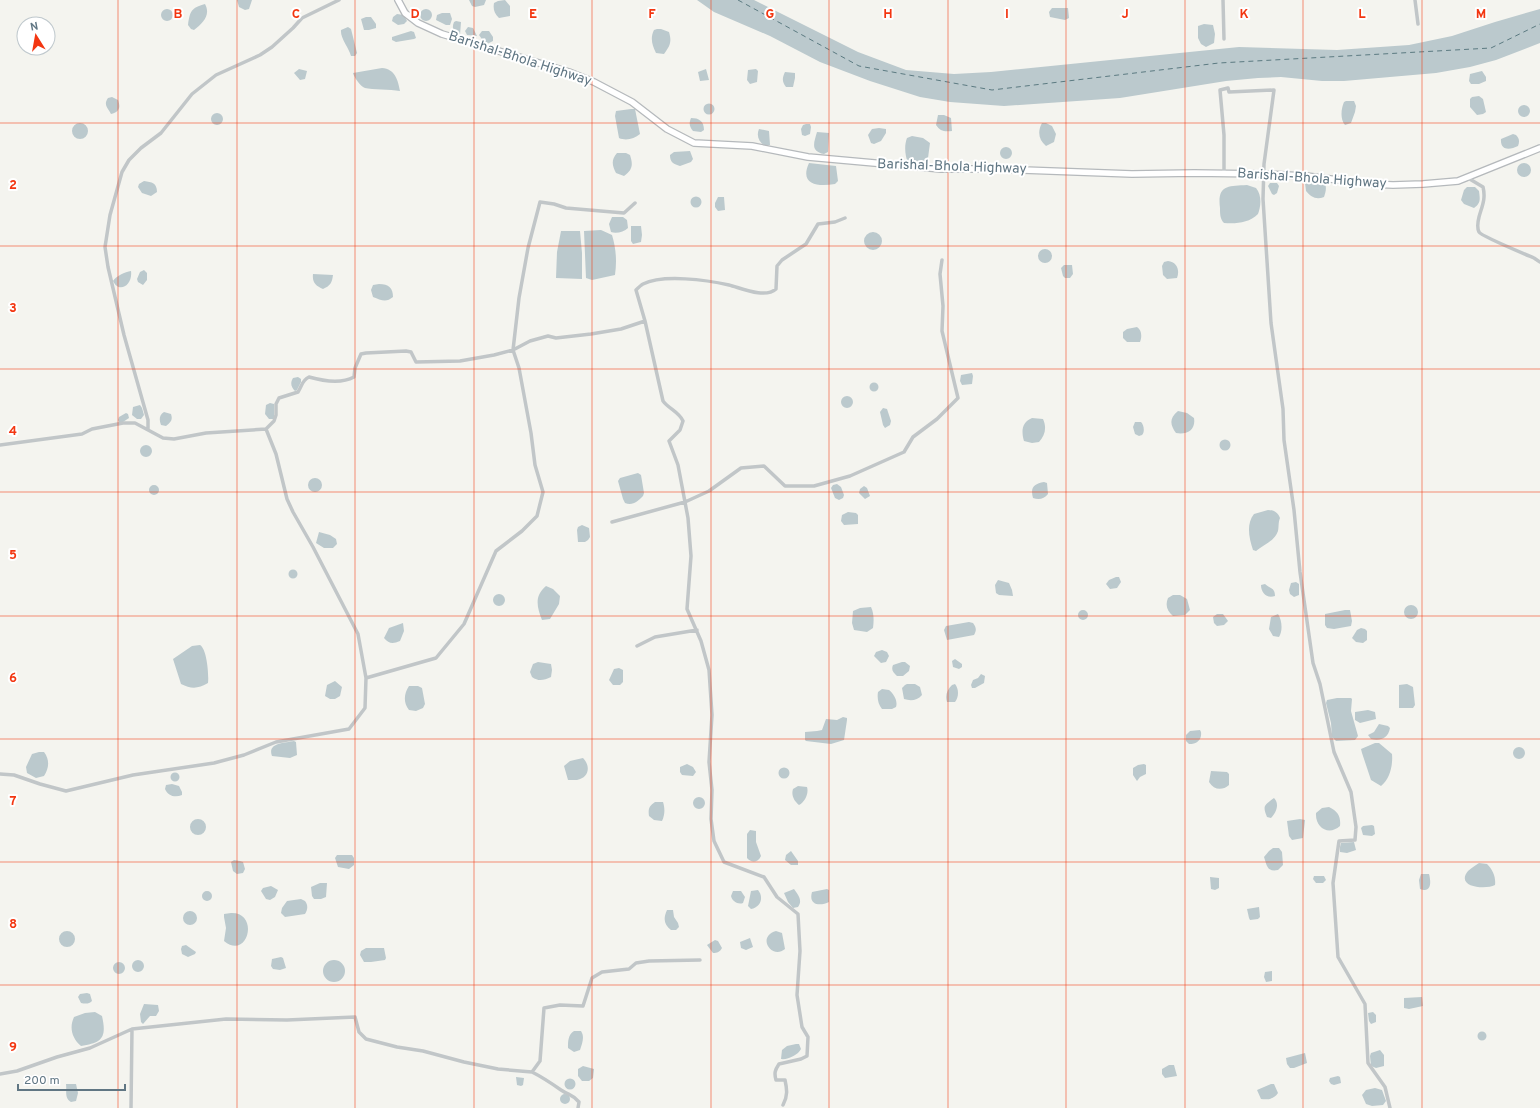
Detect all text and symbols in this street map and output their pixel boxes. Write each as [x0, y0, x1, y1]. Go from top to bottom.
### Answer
text: B [174, 7, 183, 23]
text: C [292, 7, 300, 23]
text: D [410, 7, 420, 23]
text: E [529, 7, 537, 23]
text: F [648, 7, 656, 23]
text: G [766, 7, 775, 23]
text: H [883, 7, 893, 23]
text: I [1005, 7, 1009, 23]
text: J [1121, 7, 1129, 23]
text: K [1239, 7, 1249, 23]
text: L [1358, 7, 1366, 23]
text: M [1476, 7, 1486, 23]
north arrow [16, 16, 56, 56]
text: N [29, 20, 39, 35]
street label: Barishal-Bhola Highway [446, 28, 594, 90]
street label: Barishal-Bhola Highway [877, 156, 1027, 178]
street label: Barishal-Bhola Highway [1237, 165, 1387, 193]
text: 2 [9, 178, 17, 194]
text: 3 [9, 301, 17, 317]
text: 4 [9, 424, 17, 440]
text: 5 [9, 548, 17, 564]
text: 6 [9, 671, 17, 687]
text: 7 [10, 794, 17, 810]
text: 8 [9, 917, 17, 933]
text: 9 [9, 1040, 17, 1056]
scale bar [18, 1066, 125, 1092]
text: 200 m [24, 1073, 60, 1089]

